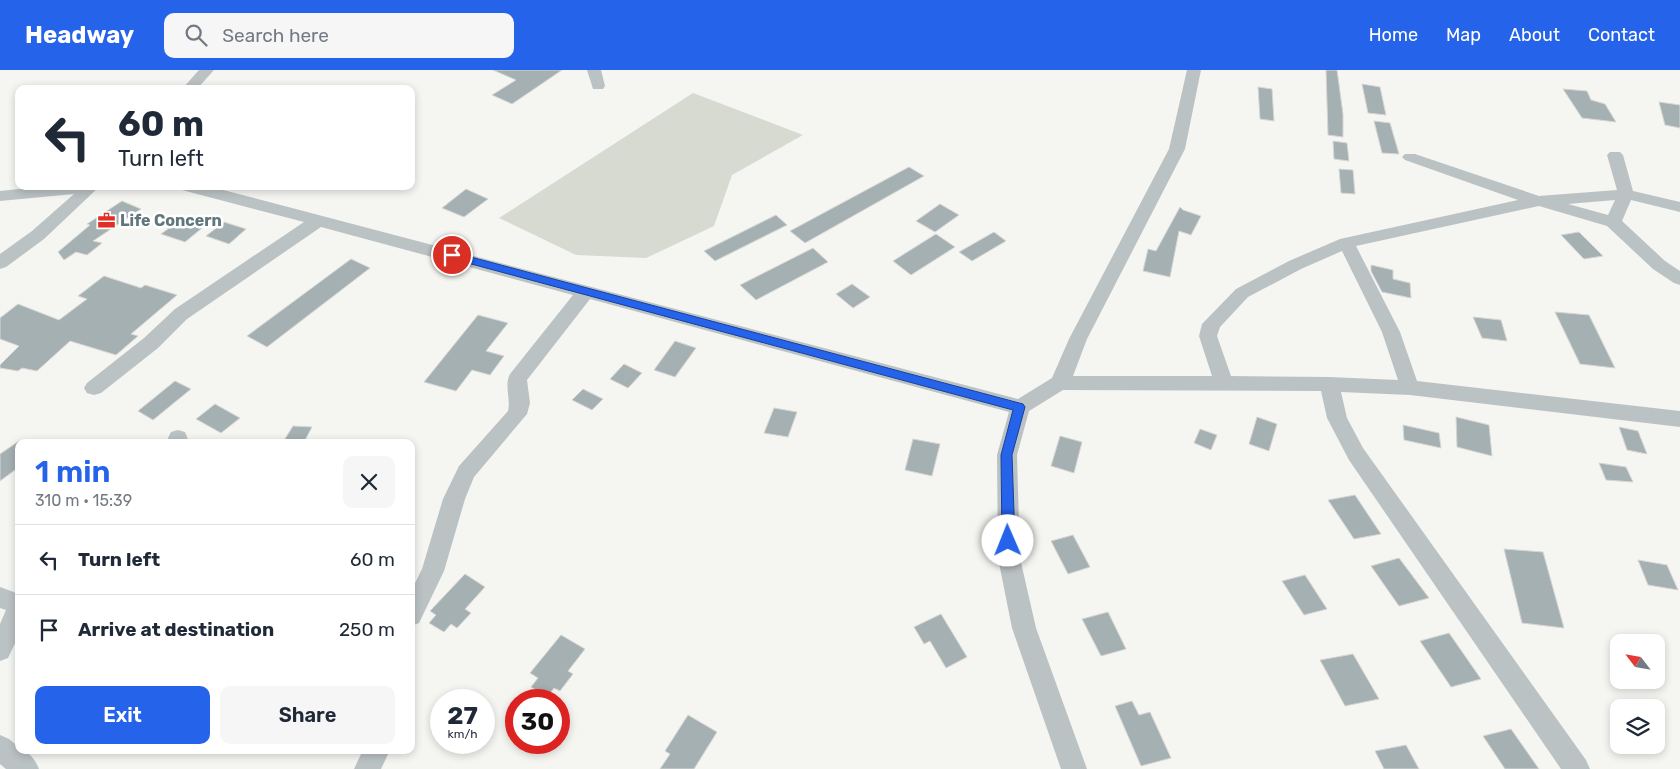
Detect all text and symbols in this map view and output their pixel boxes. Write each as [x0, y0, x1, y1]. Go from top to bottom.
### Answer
search box [164, 13, 514, 58]
text: Headway [25, 21, 134, 49]
icon: search [182, 21, 210, 49]
text: Search here [222, 24, 329, 47]
text: Home [1369, 24, 1418, 46]
text: Map [1446, 24, 1481, 46]
text: About [1509, 24, 1560, 46]
text: Contact [1588, 24, 1655, 46]
text: 60 m [118, 103, 204, 145]
icon: left [35, 105, 100, 170]
text: Turn left [118, 145, 204, 172]
office icon: Life Concern [96, 210, 116, 230]
place label: Life Concern [120, 211, 222, 230]
pin [431, 234, 473, 276]
icon: arrive [438, 241, 466, 269]
text: 1 min [35, 454, 110, 490]
button: close [343, 456, 395, 508]
text: 310 m · 15:39 [35, 491, 132, 510]
position arrow [981, 514, 1033, 566]
icon: left [35, 546, 63, 574]
text: Turn left [78, 548, 160, 571]
text: 60 m [350, 548, 395, 571]
icon: arrive [35, 616, 63, 644]
text: Arrive at destination [78, 618, 274, 641]
text: 250 m [339, 618, 395, 641]
north arrow [1610, 634, 1665, 689]
map controls [1610, 634, 1665, 754]
button: Exit [35, 686, 210, 744]
button: Share [220, 686, 395, 744]
speed limit sign: 30 [505, 689, 570, 754]
button: layers [1610, 699, 1665, 754]
text: 27 [447, 701, 478, 730]
text: km/h [448, 727, 477, 741]

